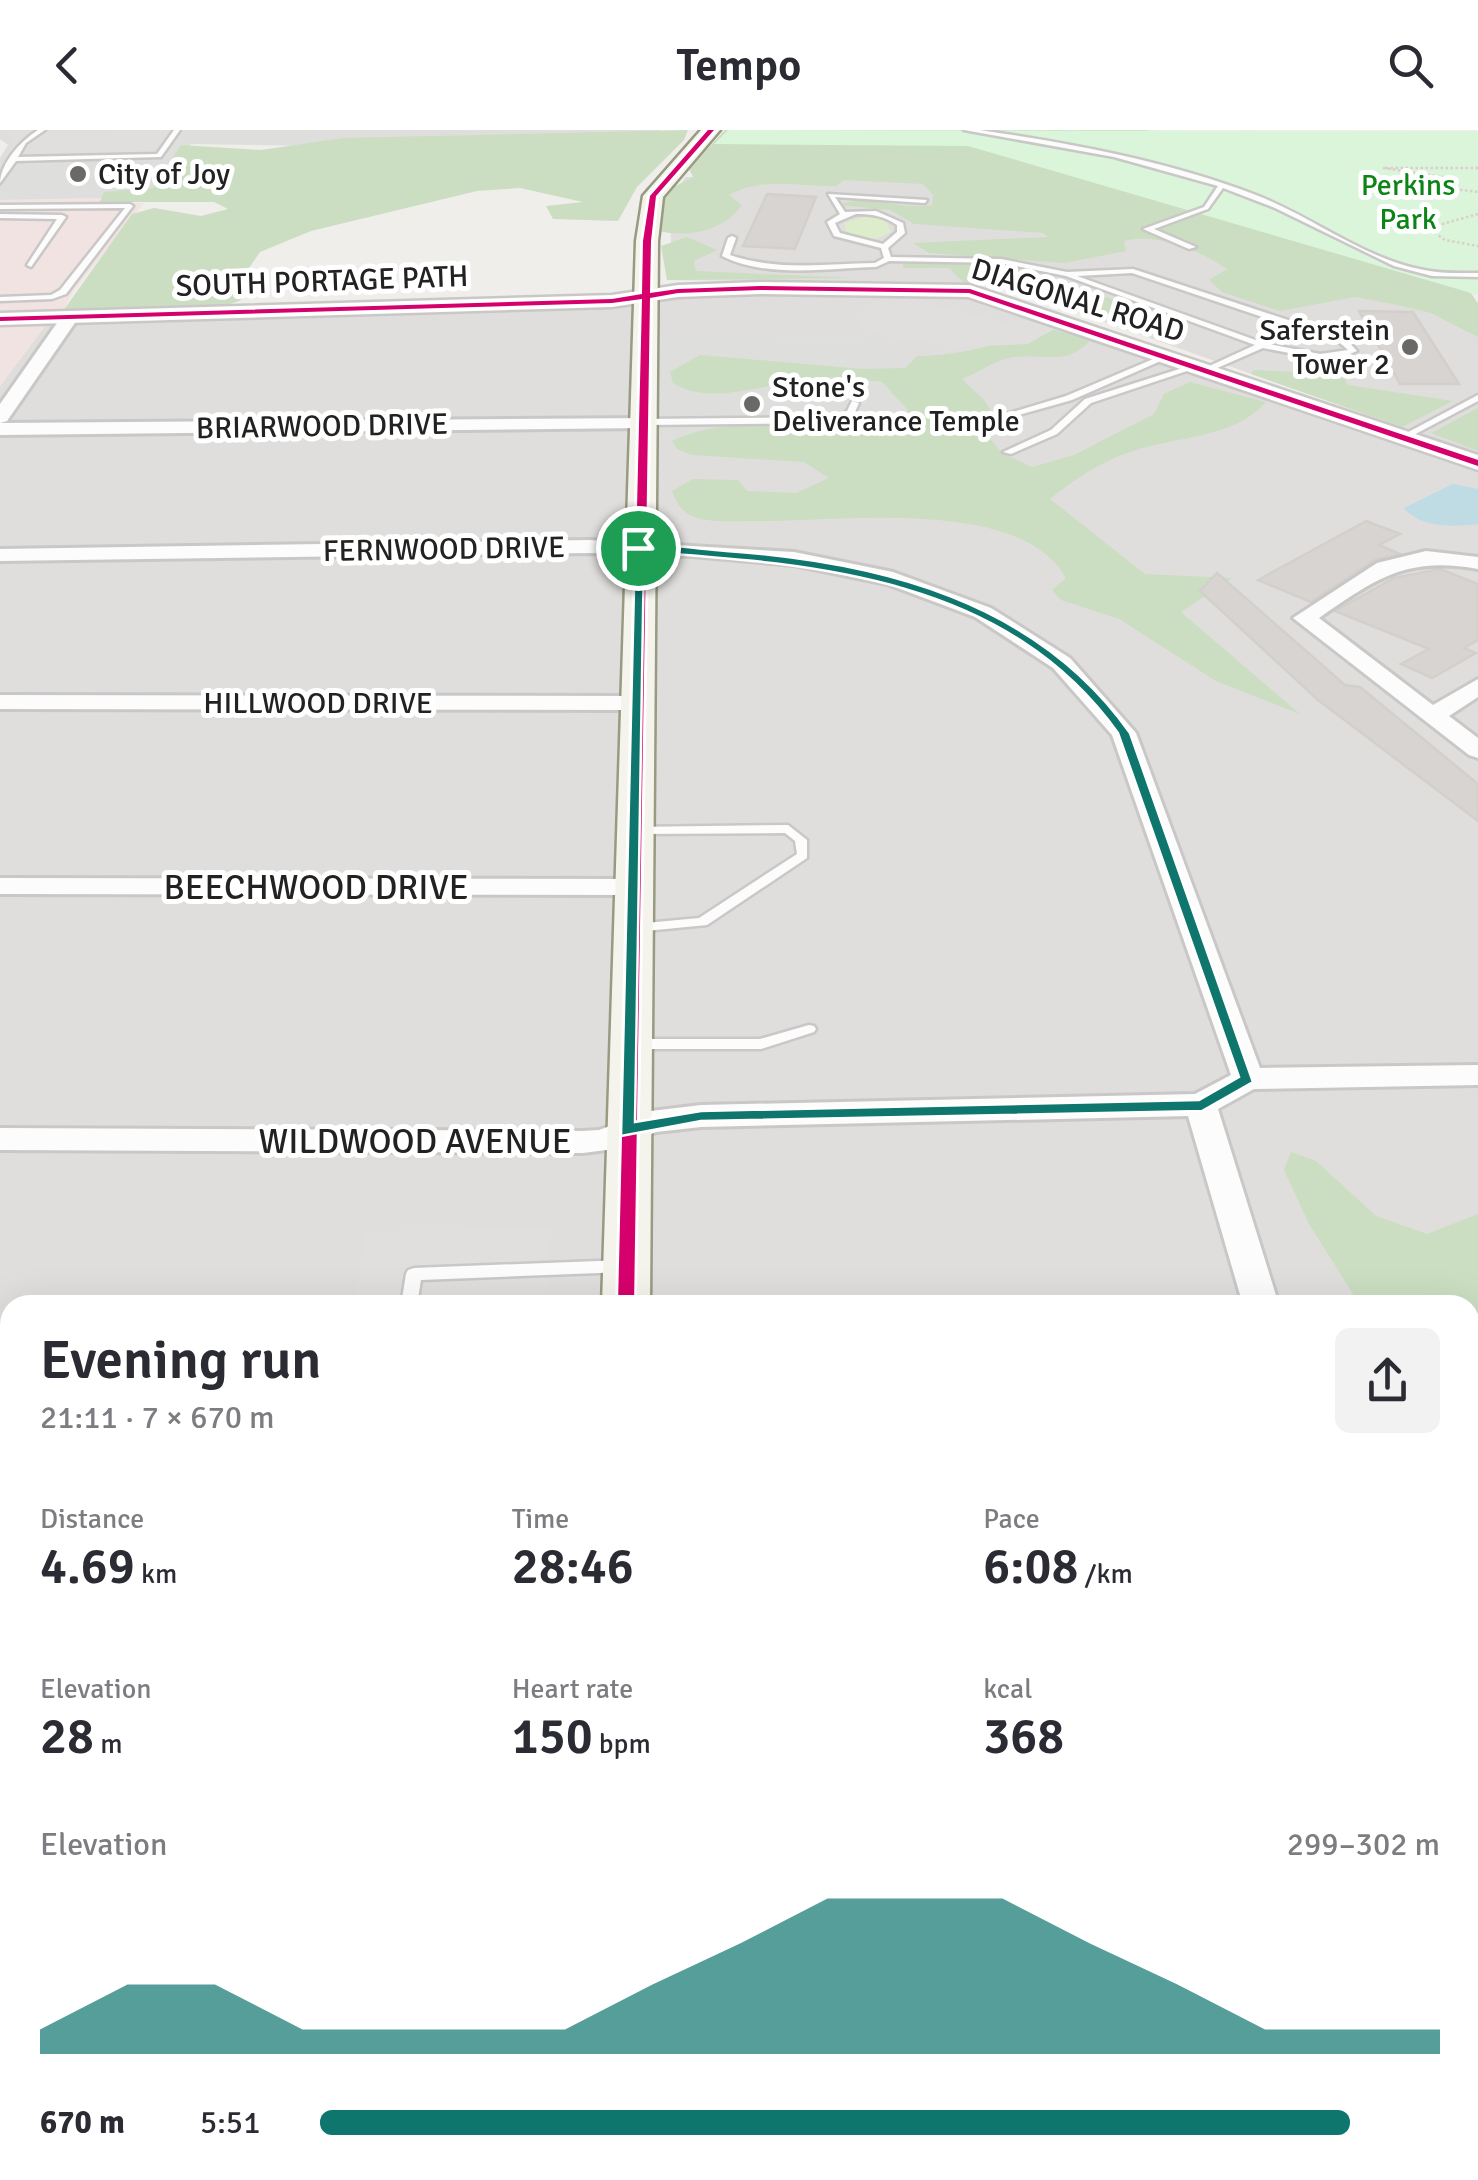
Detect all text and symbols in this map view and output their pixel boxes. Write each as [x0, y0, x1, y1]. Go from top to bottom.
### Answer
icon: back [40, 38, 95, 93]
text: Tempo [677, 38, 801, 93]
icon: search [1383, 38, 1438, 93]
place label: City of Joy [98, 156, 230, 193]
marker: City of Joy [67, 163, 89, 185]
park label: Perkins Park [1361, 167, 1455, 238]
street label: DIAGONAL ROAD [967, 251, 1189, 350]
street label: SOUTH PORTAGE PATH [175, 258, 469, 305]
place label: Saferstein Tower 2 [1259, 312, 1390, 383]
marker: Saferstein Tower 2 [1399, 336, 1421, 358]
place label: Stone's Deliverance Temple [772, 369, 1020, 440]
marker: Stone's Deliverance Temple [741, 393, 763, 415]
street label: BRIARWOOD DRIVE [196, 406, 448, 447]
pin [596, 506, 681, 591]
icon: arrive [611, 521, 666, 576]
street label: FERNWOOD DRIVE [323, 529, 565, 570]
street label: HILLWOOD DRIVE [203, 685, 433, 722]
street label: BEECHWOOD DRIVE [163, 866, 469, 909]
street label: WILDWOOD AVENUE [258, 1120, 572, 1163]
text: Evening run [40, 1326, 321, 1394]
button: share [1335, 1328, 1440, 1433]
text: 21:11 · 7 × 670 m [40, 1398, 275, 1437]
text: Distance [40, 1502, 144, 1536]
text: Time [512, 1502, 569, 1536]
text: Pace [983, 1502, 1040, 1536]
text: 4.69 [40, 1536, 135, 1598]
text: 28:46 [512, 1536, 634, 1598]
text: 6:08 [983, 1536, 1078, 1598]
text: km [135, 1557, 177, 1591]
text: /km [1078, 1557, 1133, 1591]
text: Elevation [40, 1672, 152, 1706]
text: Heart rate [512, 1672, 633, 1706]
text: kcal [983, 1672, 1032, 1706]
text: 28 [40, 1706, 94, 1768]
text: 150 [512, 1706, 593, 1768]
text: 368 [983, 1706, 1064, 1768]
text: m [94, 1727, 123, 1761]
text: bpm [593, 1727, 651, 1761]
text: Elevation [40, 1825, 167, 1864]
text: 299–302 m [1287, 1825, 1440, 1864]
text: 670 m [40, 2103, 125, 2142]
text: 5:51 [200, 2103, 260, 2142]

